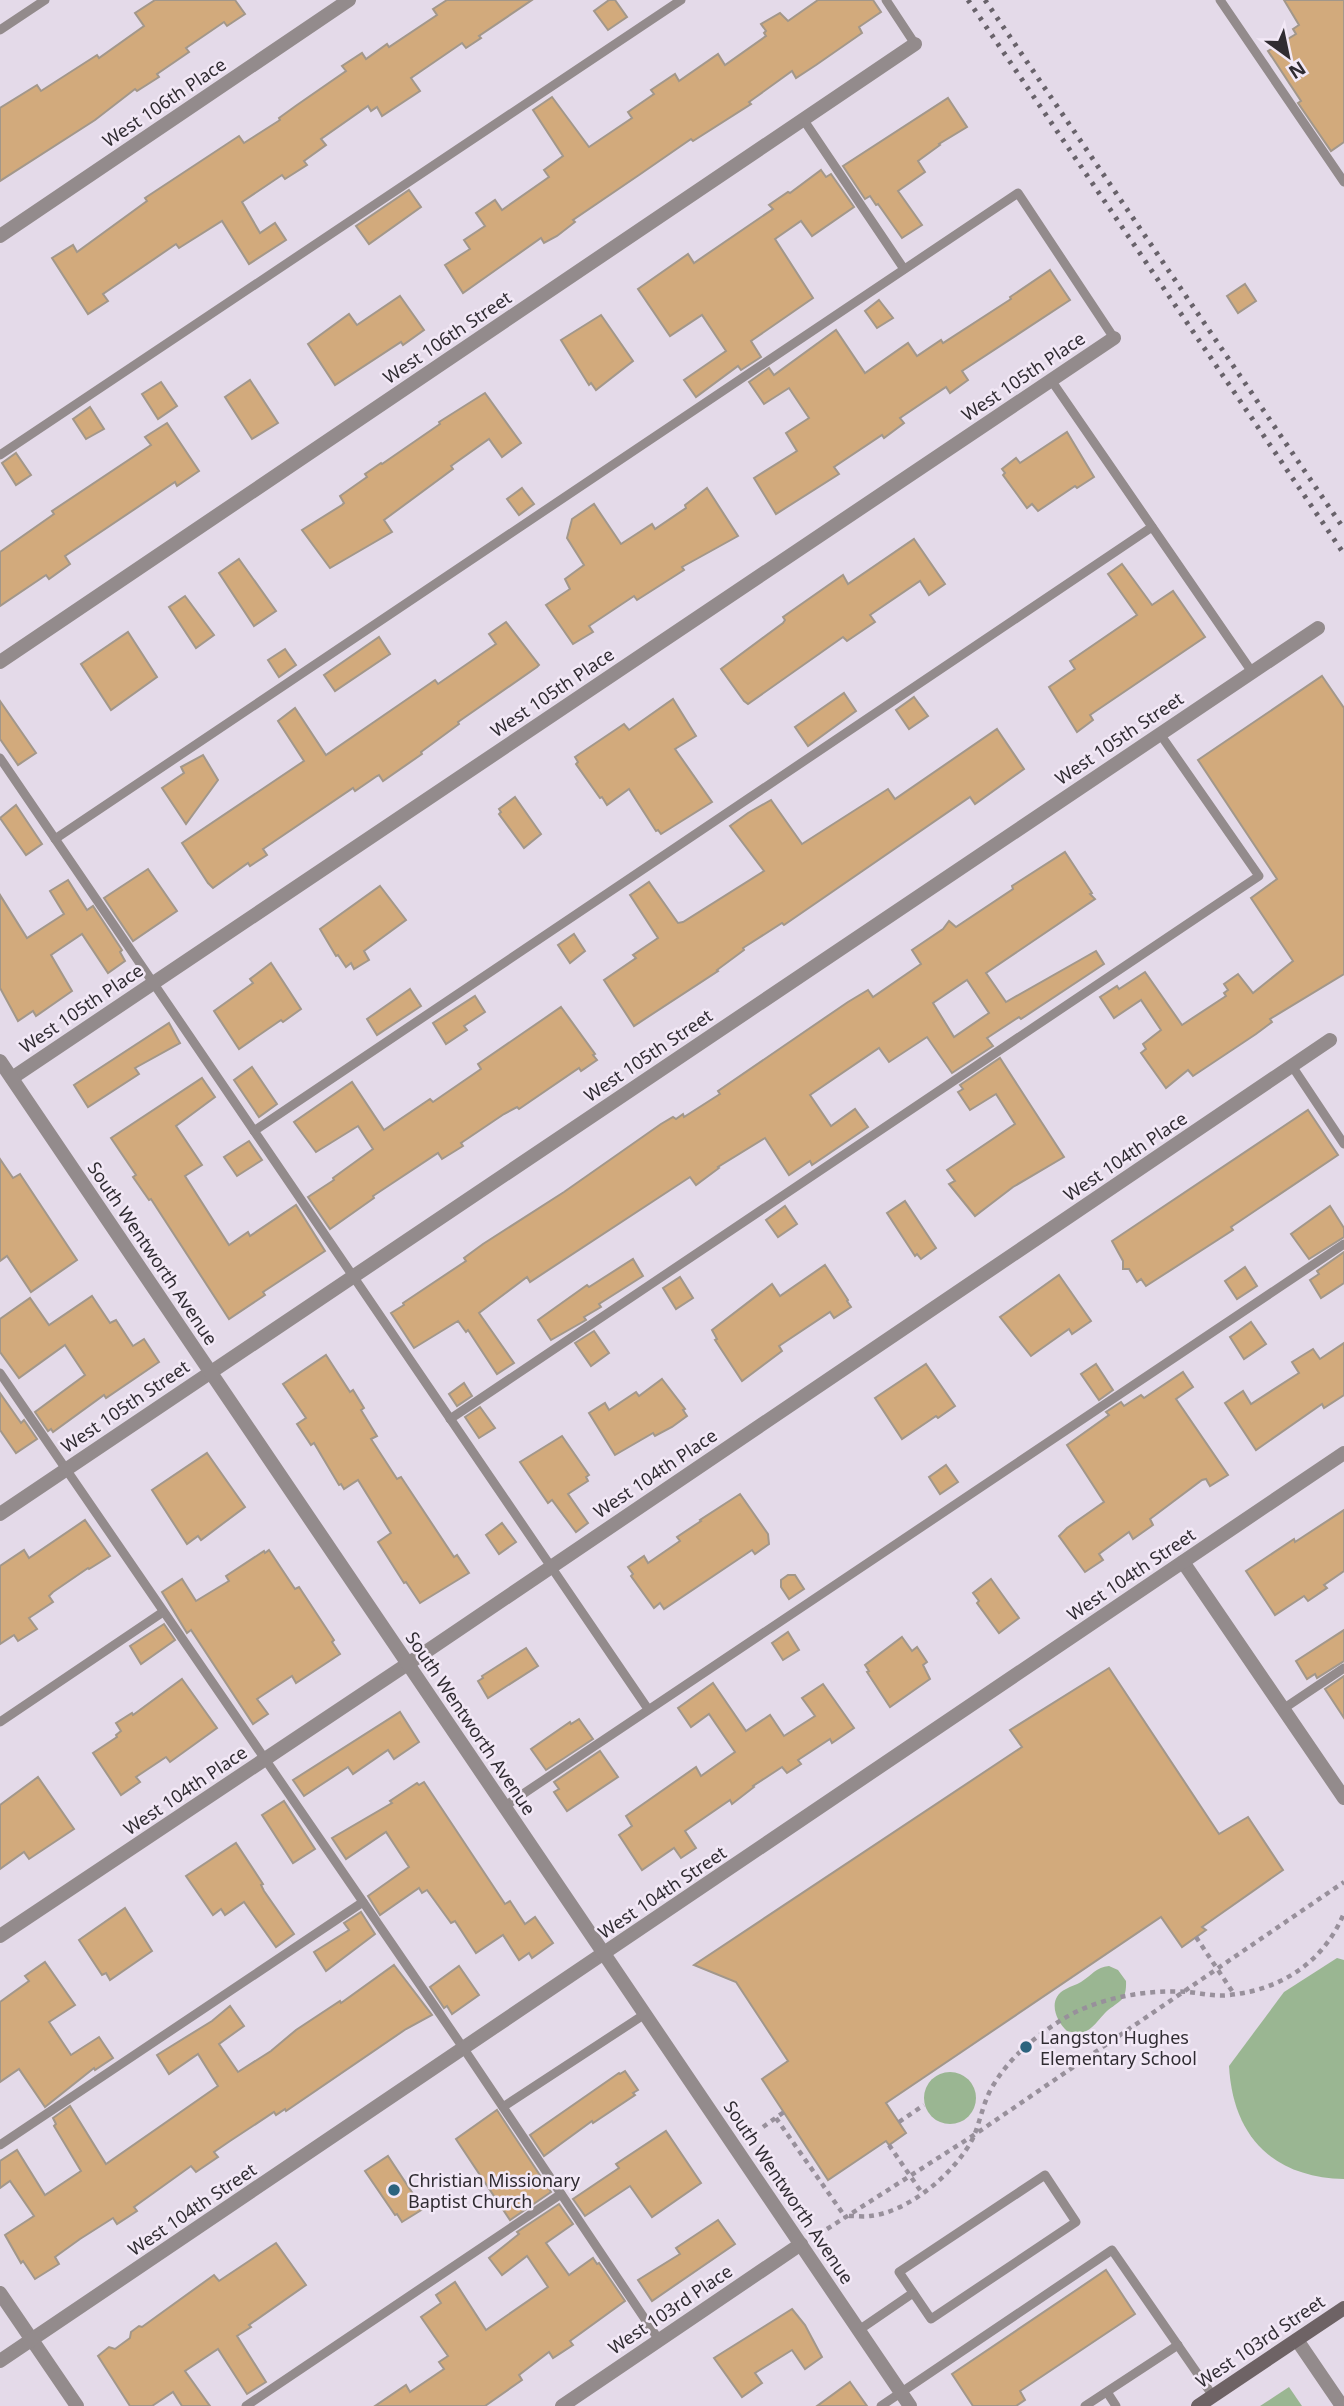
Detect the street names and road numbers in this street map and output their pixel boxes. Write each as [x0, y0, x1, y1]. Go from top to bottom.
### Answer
street label: West 106th Place [98, 52, 230, 152]
street label: West 106th Street [378, 285, 516, 389]
street label: West 105th Place [957, 326, 1089, 426]
street label: West 105th Place [486, 642, 618, 742]
street label: West 105th Street [1050, 686, 1188, 790]
street label: West 105th Place [15, 958, 147, 1058]
street label: West 105th Street [579, 1003, 717, 1107]
street label: West 104th Place [1059, 1106, 1191, 1206]
street label: South Wentworth Avenue [83, 1157, 223, 1349]
street label: West 105th Street [56, 1354, 194, 1458]
street label: West 104th Place [589, 1423, 721, 1523]
street label: West 104th Street [1062, 1522, 1200, 1626]
street label: South Wentworth Avenue [401, 1627, 541, 1819]
street label: West 104th Place [119, 1740, 251, 1840]
street label: West 104th Street [593, 1840, 731, 1944]
street label: South Wentworth Avenue [719, 2096, 859, 2288]
street label: West 104th Street [123, 2157, 261, 2261]
street label: West 103rd Place [603, 2259, 737, 2359]
street label: West 103rd Street [1191, 2289, 1329, 2393]

